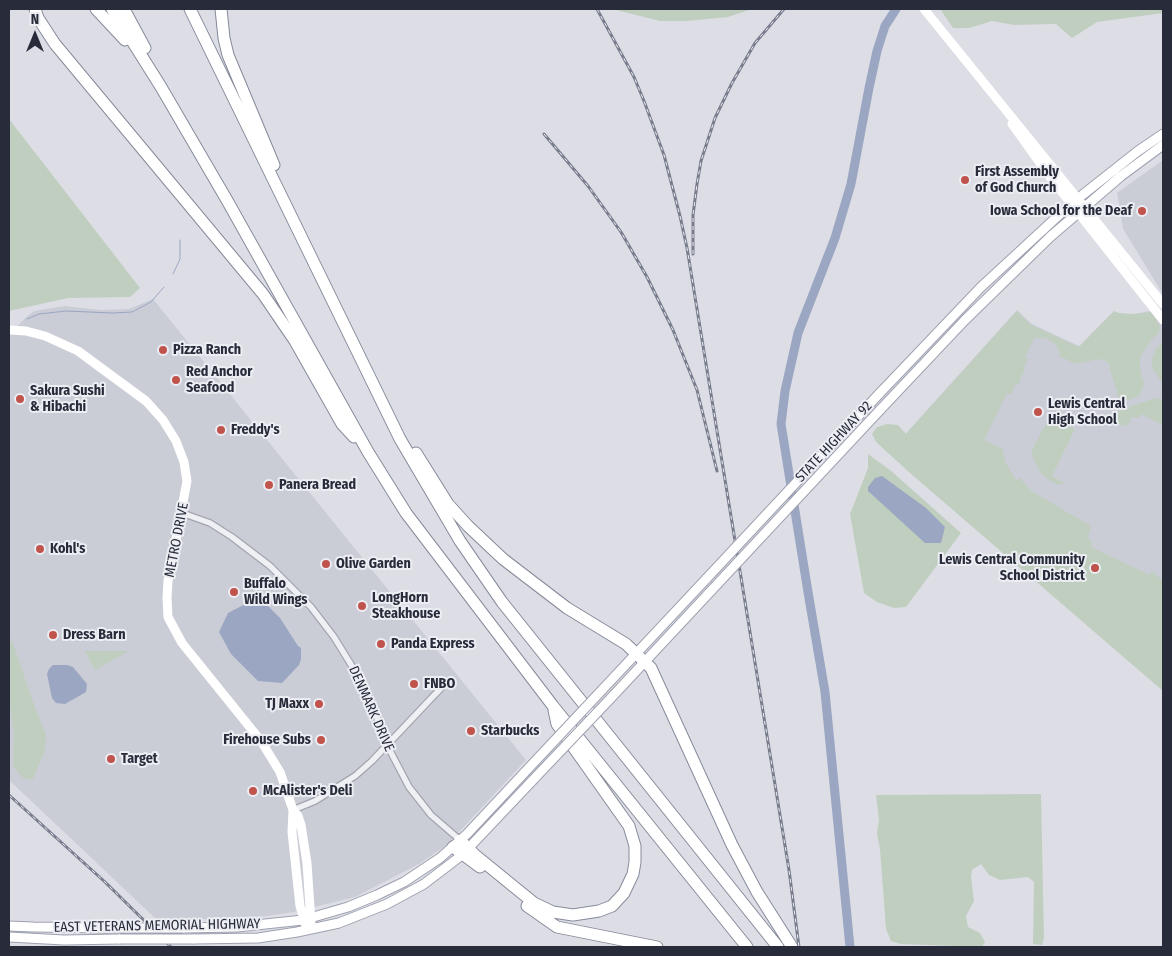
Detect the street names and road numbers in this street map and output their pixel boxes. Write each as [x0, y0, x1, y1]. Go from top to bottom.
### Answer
street label: STATE HIGHWAY 92 [792, 398, 876, 486]
street label: METRO DRIVE [162, 501, 192, 579]
street label: DENMARK DRIVE [345, 664, 397, 754]
street label: EAST VETERANS MEMORIAL HIGHWAY [53, 916, 261, 936]

